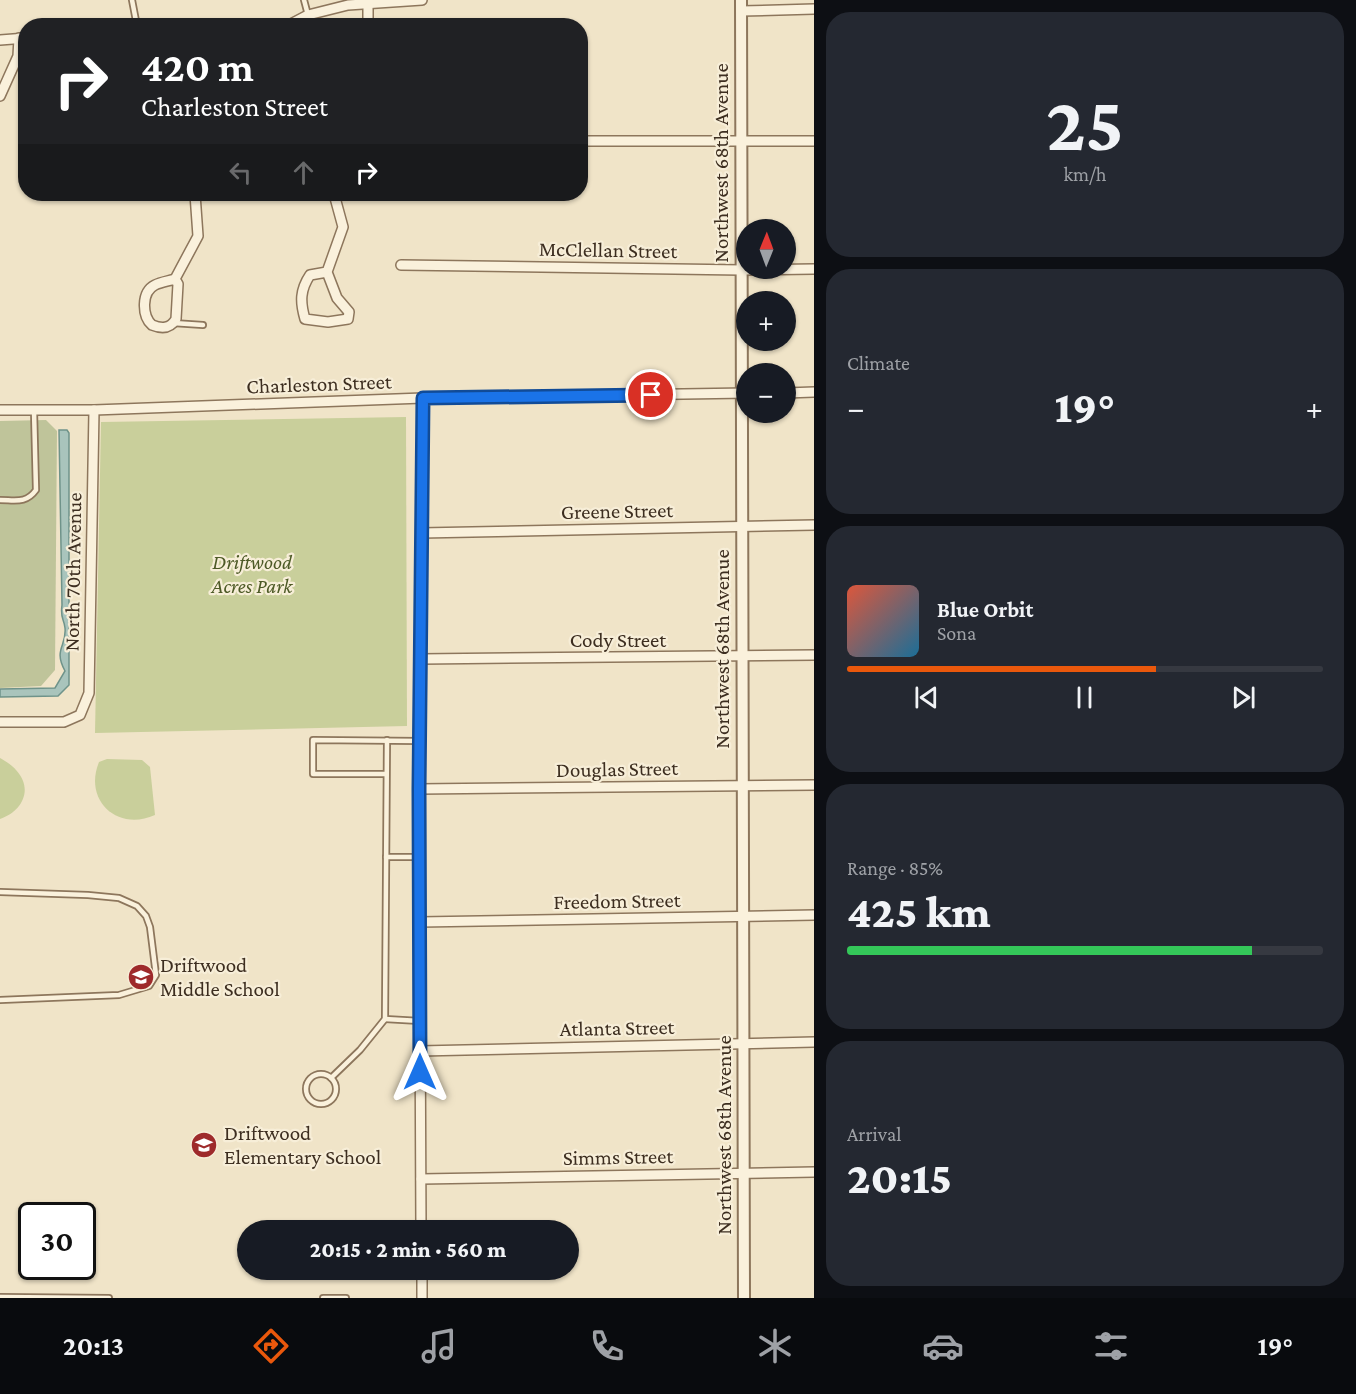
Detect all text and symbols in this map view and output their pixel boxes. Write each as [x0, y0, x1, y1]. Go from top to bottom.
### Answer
icon: right [42, 42, 120, 120]
text: 420 m [141, 43, 254, 90]
street label: Northwest 68th Avenue [709, 63, 733, 263]
text: 25 [1046, 80, 1124, 167]
text: Charleston Street [141, 92, 328, 122]
icon: left [224, 156, 257, 189]
icon: ahead [287, 156, 320, 189]
icon: right [350, 156, 383, 189]
text: km/h [1063, 163, 1107, 185]
north arrow [736, 219, 796, 279]
map controls [736, 219, 796, 423]
street label: McClellan Street [539, 237, 678, 263]
button: + [736, 291, 796, 351]
text: Climate [847, 352, 910, 374]
button: − [736, 363, 796, 423]
street label: Charleston Street [246, 369, 393, 399]
pin [625, 369, 676, 420]
icon: arrive [634, 378, 667, 411]
text: 19° [1055, 382, 1115, 432]
text: − [847, 389, 864, 426]
text: + [1306, 389, 1323, 426]
street label: North 70th Avenue [60, 492, 86, 652]
street label: Greene Street [561, 498, 674, 524]
street label: Northwest 68th Avenue [710, 549, 734, 749]
park label: Driftwood Acres Park [210, 550, 293, 598]
text: Blue Orbit [937, 597, 1033, 622]
text: Sona [937, 622, 976, 644]
street label: Cody Street [570, 628, 667, 652]
icon: previous [910, 681, 943, 714]
icon: pause [1068, 681, 1101, 714]
icon: next [1227, 681, 1260, 714]
street label: Douglas Street [556, 756, 679, 782]
text: Range · 85% [847, 857, 943, 879]
text: 425 km [847, 887, 990, 937]
street label: Freedom Street [553, 888, 682, 914]
place label: Driftwood Middle School [160, 953, 280, 1001]
school or university icon: Driftwood Middle School [126, 962, 156, 992]
street label: Atlanta Street [559, 1015, 676, 1041]
street label: Northwest 68th Avenue [712, 1035, 736, 1235]
position arrow [388, 1040, 452, 1104]
place label: Driftwood Elementary School [224, 1121, 381, 1169]
text: Arrival [847, 1123, 901, 1145]
school or university icon: Driftwood Elementary School [189, 1130, 219, 1160]
street label: Simms Street [563, 1144, 674, 1170]
text: 20:15 [847, 1153, 952, 1203]
speed limit sign: 30 [18, 1202, 96, 1280]
text: 20:15 · 2 min · 560 m [310, 1237, 506, 1262]
icon: directions [250, 1325, 292, 1367]
icon: music [418, 1325, 460, 1367]
icon: phone [586, 1325, 628, 1367]
icon: climate [754, 1325, 796, 1367]
icon: car [922, 1325, 964, 1367]
icon: filters [1090, 1325, 1132, 1367]
text: 20:13 [63, 1331, 124, 1361]
text: 19° [1258, 1331, 1293, 1361]

